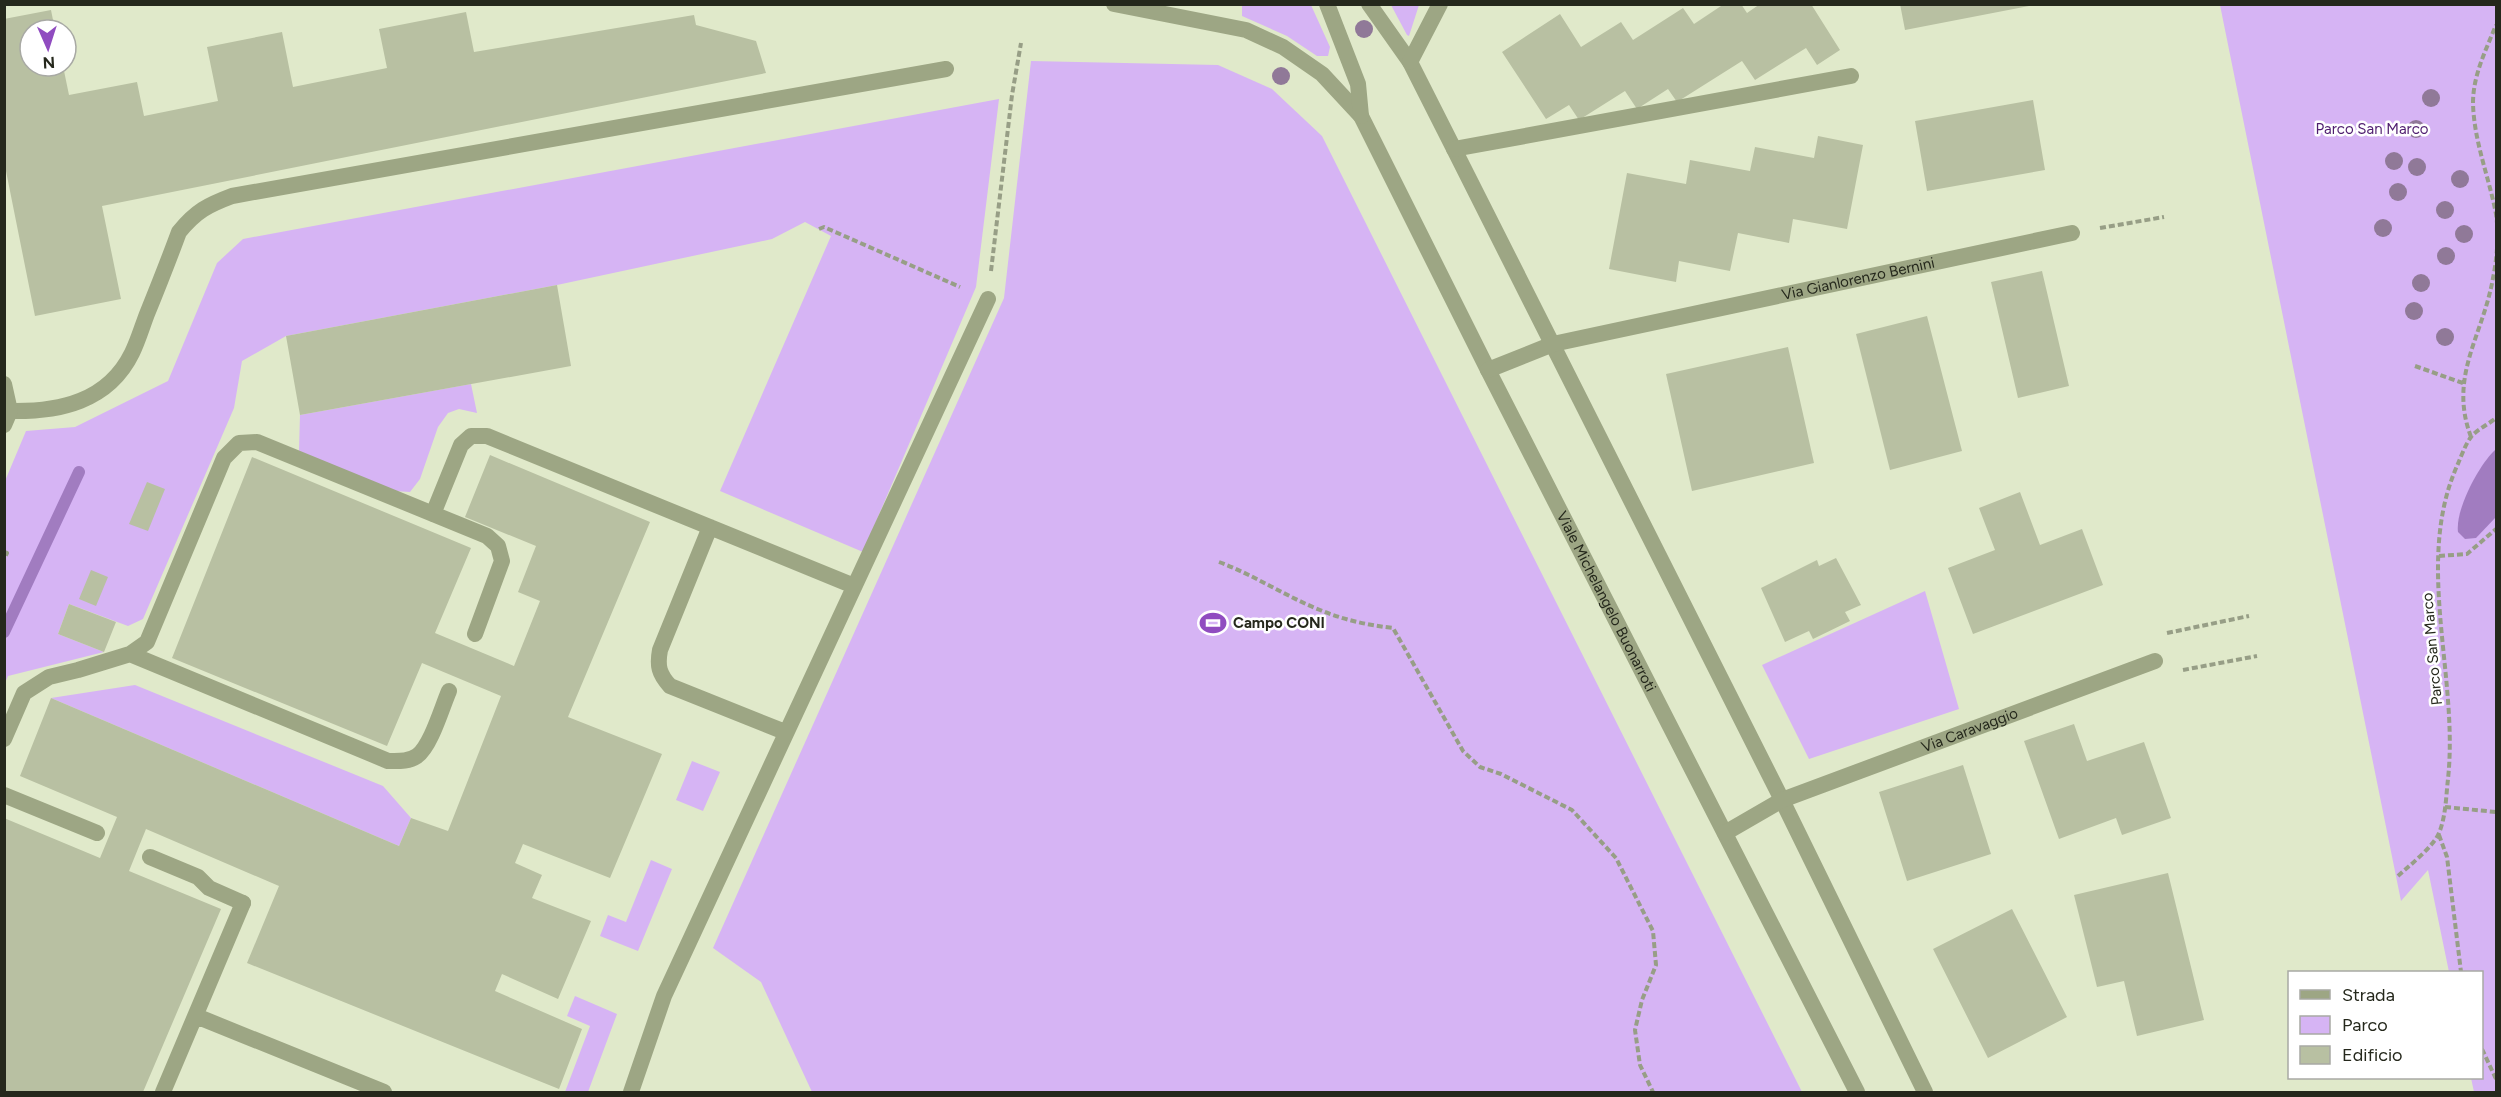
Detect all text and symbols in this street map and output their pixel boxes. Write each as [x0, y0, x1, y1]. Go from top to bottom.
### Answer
north arrow [18, 18, 78, 78]
text: N [42, 53, 55, 72]
park label: Parco San Marco [2316, 120, 2429, 138]
street label: Via Gianlorenzo Bernini [1780, 254, 1936, 304]
street label: Viale Michelangelo Buonarroti [1553, 508, 1660, 695]
street label: Parco San Marco [2418, 592, 2446, 706]
sports icon: Campo CONI [1198, 608, 1228, 638]
place label: Campo CONI [1233, 614, 1325, 632]
street label: Via Caravaggio [1919, 704, 2021, 756]
legend [2288, 971, 2483, 1079]
text: Strada [2342, 984, 2395, 1006]
text: Parco [2342, 1014, 2388, 1036]
text: Edificio [2342, 1044, 2403, 1066]

